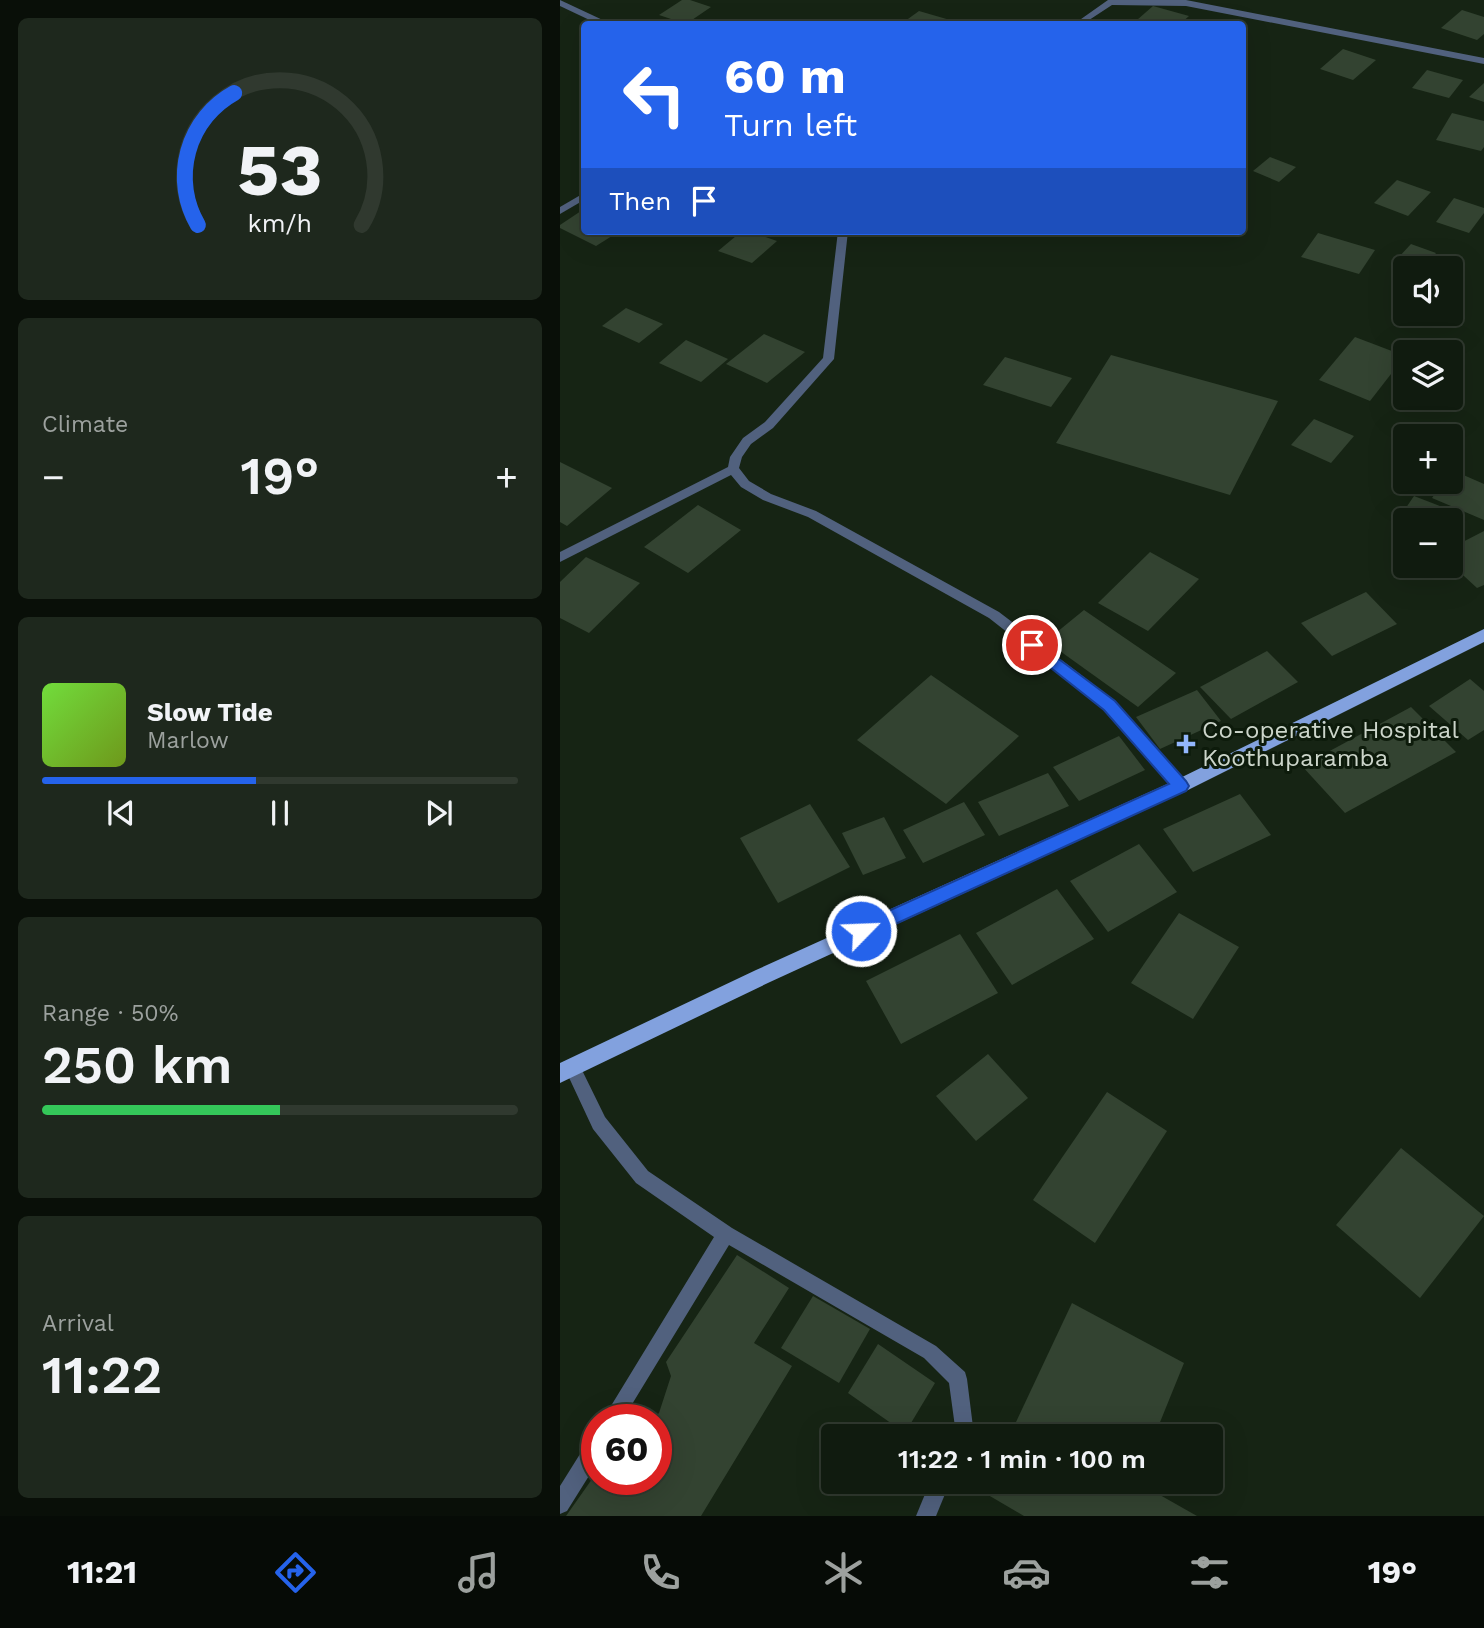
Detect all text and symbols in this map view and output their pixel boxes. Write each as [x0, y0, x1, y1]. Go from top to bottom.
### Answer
text: 60 m [724, 47, 846, 105]
icon: left [609, 49, 700, 140]
text: Turn left [724, 106, 857, 144]
text: 53 [237, 127, 323, 213]
icon: arrive [685, 182, 723, 220]
text: Then [609, 186, 671, 216]
text: km/h [248, 209, 312, 238]
map controls [1393, 256, 1463, 578]
button: sound [1393, 256, 1463, 326]
button: layers [1393, 340, 1463, 410]
text: Climate [42, 411, 128, 438]
button: + [1393, 424, 1463, 494]
text: 19° [241, 446, 319, 507]
text: − [42, 455, 65, 499]
text: + [495, 455, 518, 499]
button: − [1393, 508, 1463, 578]
pin [1002, 615, 1062, 675]
icon: arrive [1013, 626, 1051, 664]
text: Slow Tide [147, 697, 273, 727]
place label: Co-operative Hospital Koothuparamba [1202, 716, 1459, 772]
text: Marlow [147, 727, 229, 754]
marker: Co-operative Hospital Koothuparamba [1176, 734, 1196, 754]
icon: previous [102, 794, 140, 832]
icon: pause [261, 794, 299, 832]
icon: next [420, 794, 458, 832]
position arrow [824, 894, 898, 968]
text: Range · 50% [42, 1000, 178, 1027]
text: 250 km [42, 1035, 232, 1096]
text: Arrival [42, 1310, 114, 1337]
text: 11:22 [42, 1345, 162, 1406]
speed limit sign: 60 [581, 1404, 672, 1495]
text: 11:22 · 1 min · 100 m [898, 1444, 1146, 1474]
icon: directions [271, 1548, 320, 1597]
icon: music [454, 1548, 503, 1597]
icon: phone [636, 1548, 685, 1597]
icon: climate [819, 1548, 868, 1597]
icon: car [1002, 1548, 1051, 1597]
icon: filters [1185, 1548, 1234, 1597]
text: 11:21 [67, 1553, 137, 1591]
text: 19° [1368, 1553, 1417, 1591]

